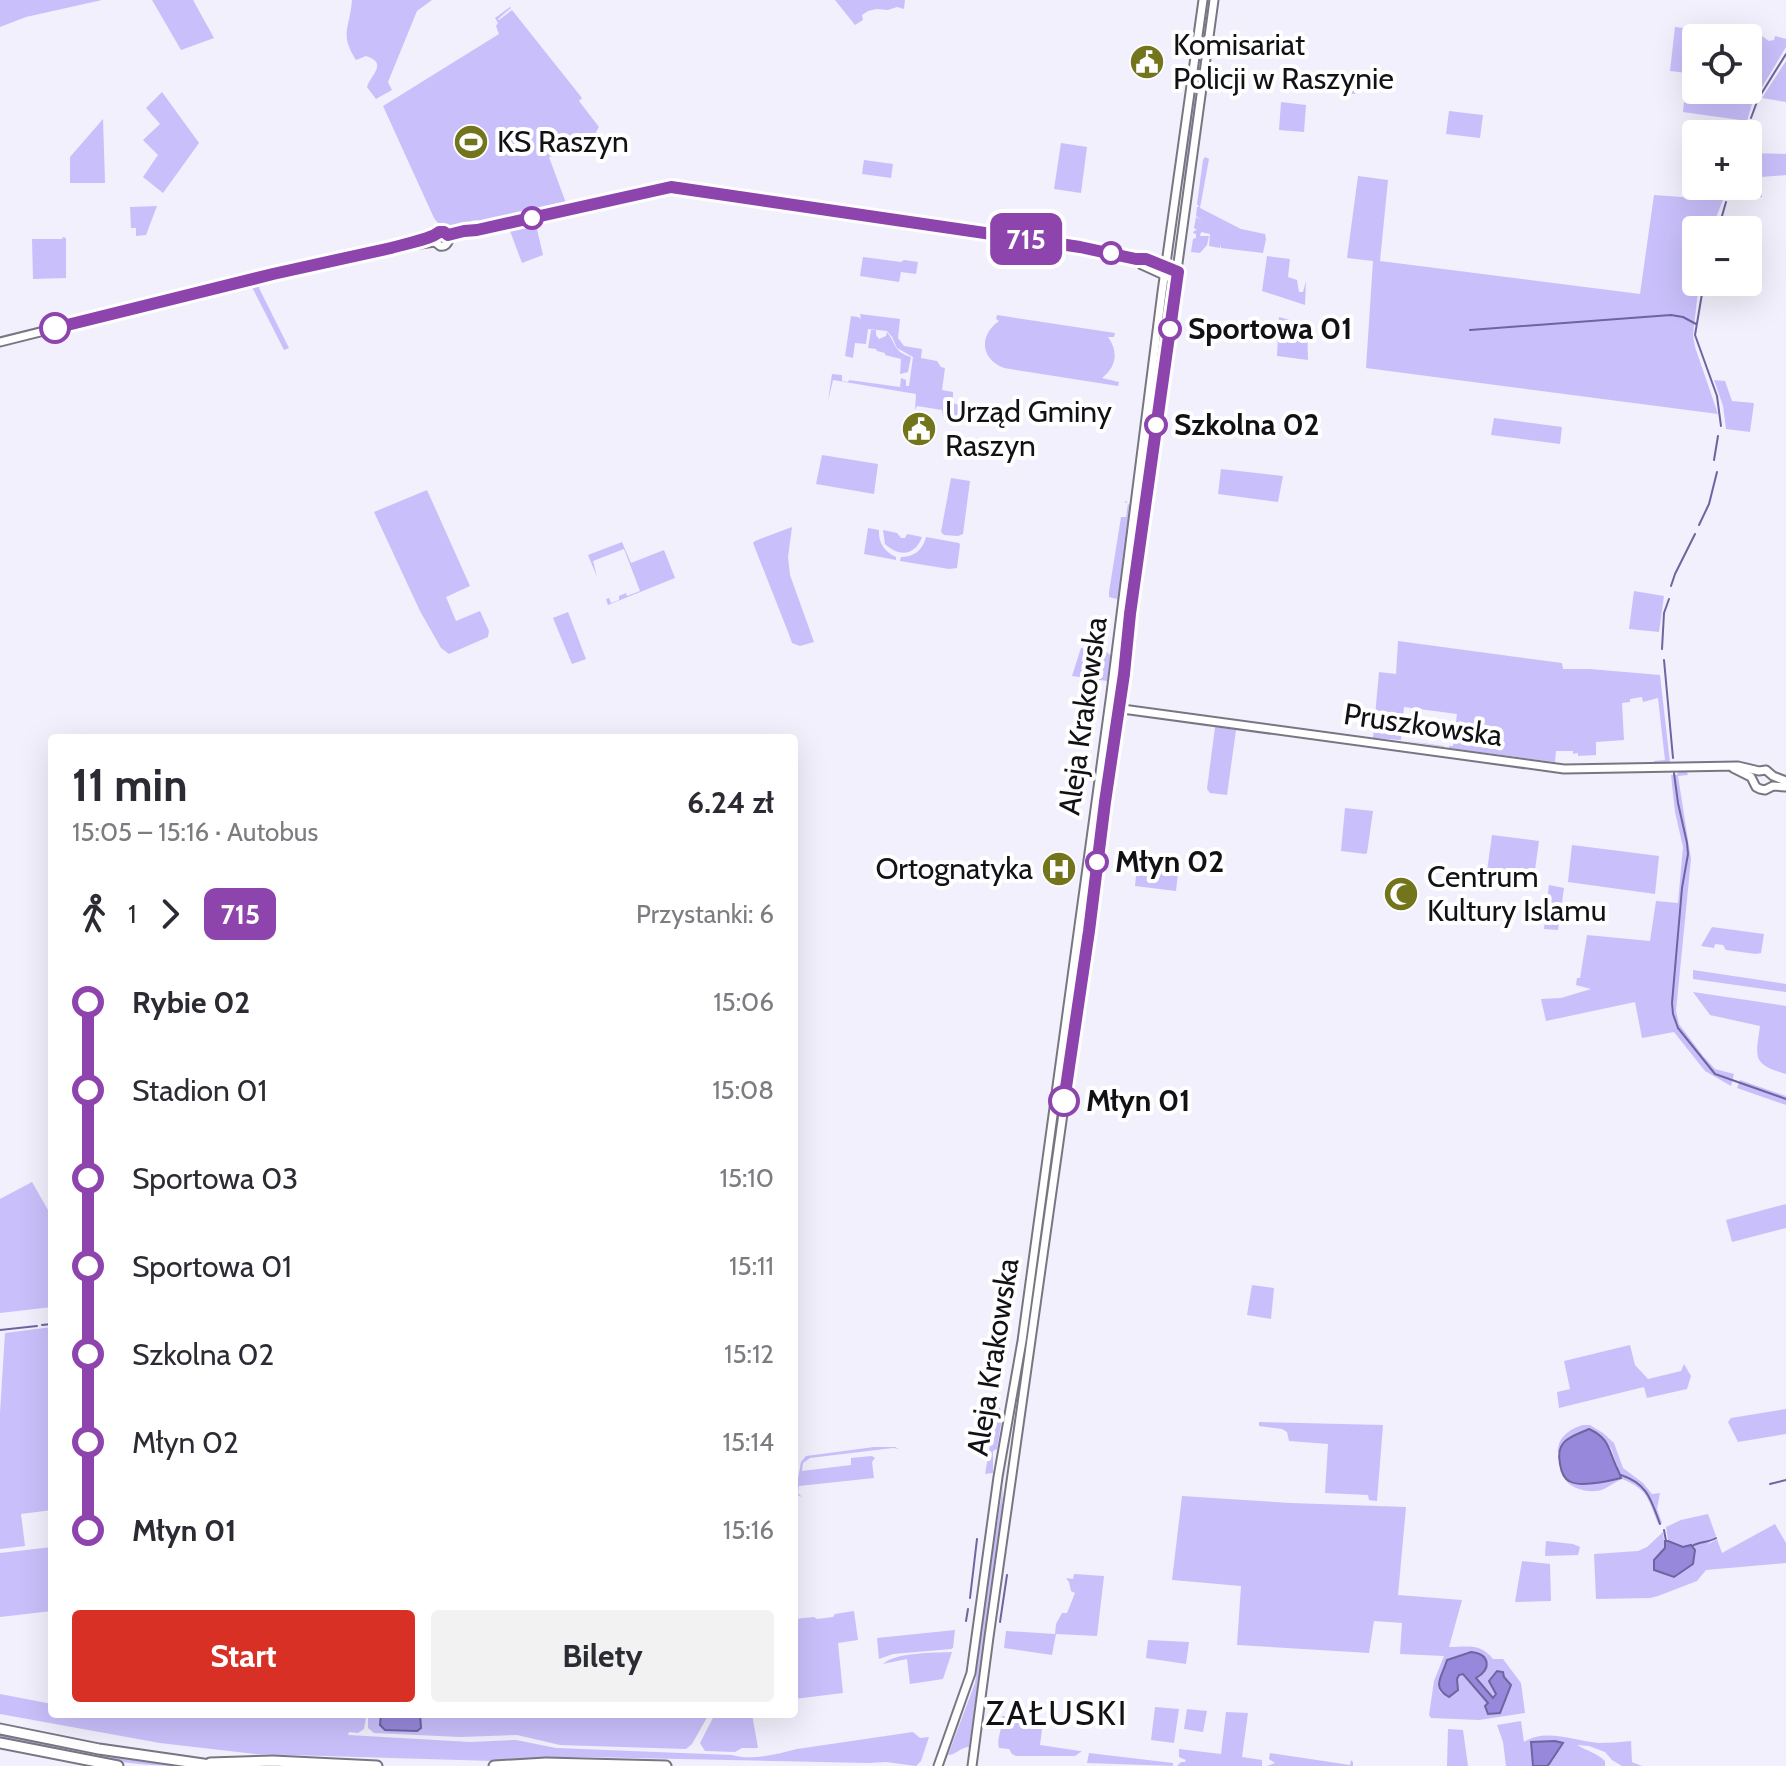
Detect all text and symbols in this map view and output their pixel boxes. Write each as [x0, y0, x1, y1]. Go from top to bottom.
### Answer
map controls [1682, 24, 1762, 296]
button: locate [1682, 24, 1762, 104]
place label: Komisariat Policji w Raszynie [1173, 26, 1394, 97]
public building icon: Komisariat Policji w Raszynie [1128, 43, 1166, 81]
button: + [1682, 120, 1762, 200]
sports icon: KS Raszyn [452, 123, 490, 161]
place label: KS Raszyn [497, 123, 629, 160]
unlabelled marker [521, 207, 543, 229]
line badge: 715 [980, 213, 1072, 265]
button: − [1682, 216, 1762, 296]
text: 715 [1006, 222, 1046, 256]
unlabelled marker [1100, 242, 1122, 264]
place label: Sportowa 01 [1188, 310, 1352, 347]
unlabelled marker [40, 313, 70, 343]
marker: Sportowa 01 [1159, 318, 1181, 340]
place label: Urząd Gminy Raszyn [945, 393, 1112, 464]
place label: Szkolna 02 [1174, 406, 1319, 443]
public building icon: Urząd Gminy Raszyn [900, 410, 938, 448]
marker: Szkolna 02 [1145, 414, 1167, 436]
street label: Aleja Krakowska [1050, 614, 1115, 817]
street label: Pruszkowska [1341, 695, 1505, 754]
text: 11 min [72, 759, 187, 812]
text: 6.24 zł [687, 784, 774, 821]
text: 15:05 – 15:16 · Autobus [72, 816, 318, 848]
place label: Młyn 02 [1115, 843, 1224, 880]
place label: Ortognatyka [875, 850, 1034, 887]
hospital icon: Ortognatyka [1040, 850, 1078, 888]
marker: Młyn 02 [1086, 851, 1108, 873]
place label: Centrum Kultury Islamu [1427, 858, 1606, 929]
mosque icon: Centrum Kultury Islamu [1382, 875, 1420, 913]
icon: walk [72, 892, 116, 936]
icon: forward [148, 892, 192, 936]
text: 715 [220, 897, 260, 931]
text: 1 [128, 898, 136, 930]
text: Przystanki: 6 [636, 898, 774, 930]
text: Rybie 02 [132, 984, 250, 1021]
text: 15:06 [713, 986, 774, 1018]
text: Stadion 01 [132, 1072, 267, 1109]
text: 15:08 [712, 1074, 774, 1106]
place label: Młyn 01 [1086, 1082, 1190, 1119]
marker: Młyn 01 [1049, 1086, 1079, 1116]
text: Sportowa 03 [132, 1160, 298, 1197]
text: 15:10 [719, 1162, 774, 1194]
text: Sportowa 01 [132, 1248, 292, 1285]
text: 15:11 [729, 1250, 774, 1282]
street label: Aleja Krakowska [959, 1255, 1026, 1458]
text: Szkolna 02 [132, 1336, 274, 1373]
text: 15:12 [724, 1338, 774, 1370]
text: Młyn 02 [132, 1424, 239, 1461]
text: 15:14 [723, 1426, 774, 1458]
text: Młyn 01 [132, 1512, 236, 1549]
text: 15:16 [723, 1514, 774, 1546]
button: Start [72, 1610, 415, 1702]
button: Bilety [431, 1610, 774, 1702]
district label: ZAŁUSKI [985, 1692, 1129, 1734]

